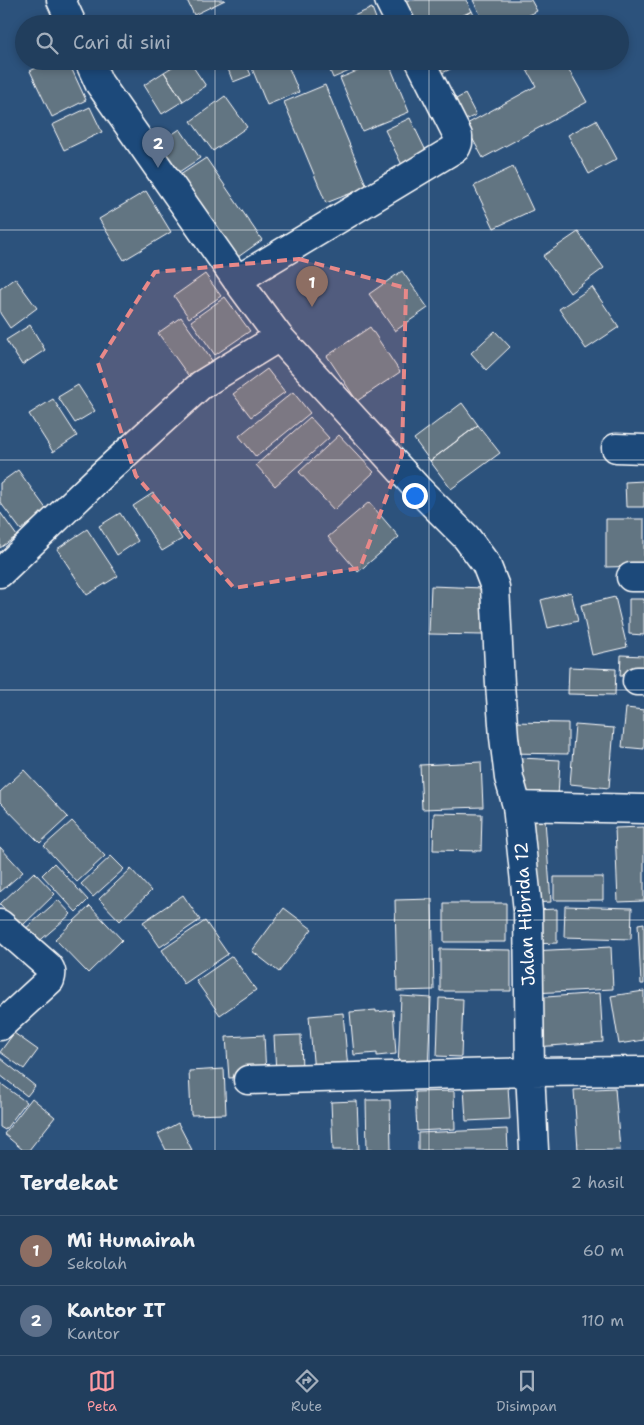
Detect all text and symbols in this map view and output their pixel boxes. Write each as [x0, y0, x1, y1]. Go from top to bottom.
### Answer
search box [15, 15, 629, 70]
icon: search [33, 29, 61, 57]
text: Cari di sini [73, 30, 171, 55]
pin: 2 [142, 127, 174, 168]
pin: 1 [296, 266, 328, 307]
your location [402, 483, 428, 509]
street label: Jalan Hibrida 12 [509, 841, 541, 987]
text: Terdekat [20, 1169, 118, 1197]
text: 2 hasil [571, 1172, 624, 1193]
text: Mi Humairah [67, 1228, 195, 1253]
text: 1 [32, 1240, 40, 1261]
text: 60 m [583, 1240, 624, 1261]
text: Sekolah [67, 1253, 127, 1274]
text: Kantor IT [67, 1298, 166, 1323]
text: 2 [30, 1310, 42, 1331]
text: 110 m [581, 1310, 624, 1331]
text: Kantor [67, 1323, 120, 1344]
tab: Peta [87, 1367, 117, 1415]
tab: Rute [291, 1367, 322, 1415]
tab: Disimpan [496, 1367, 557, 1415]

